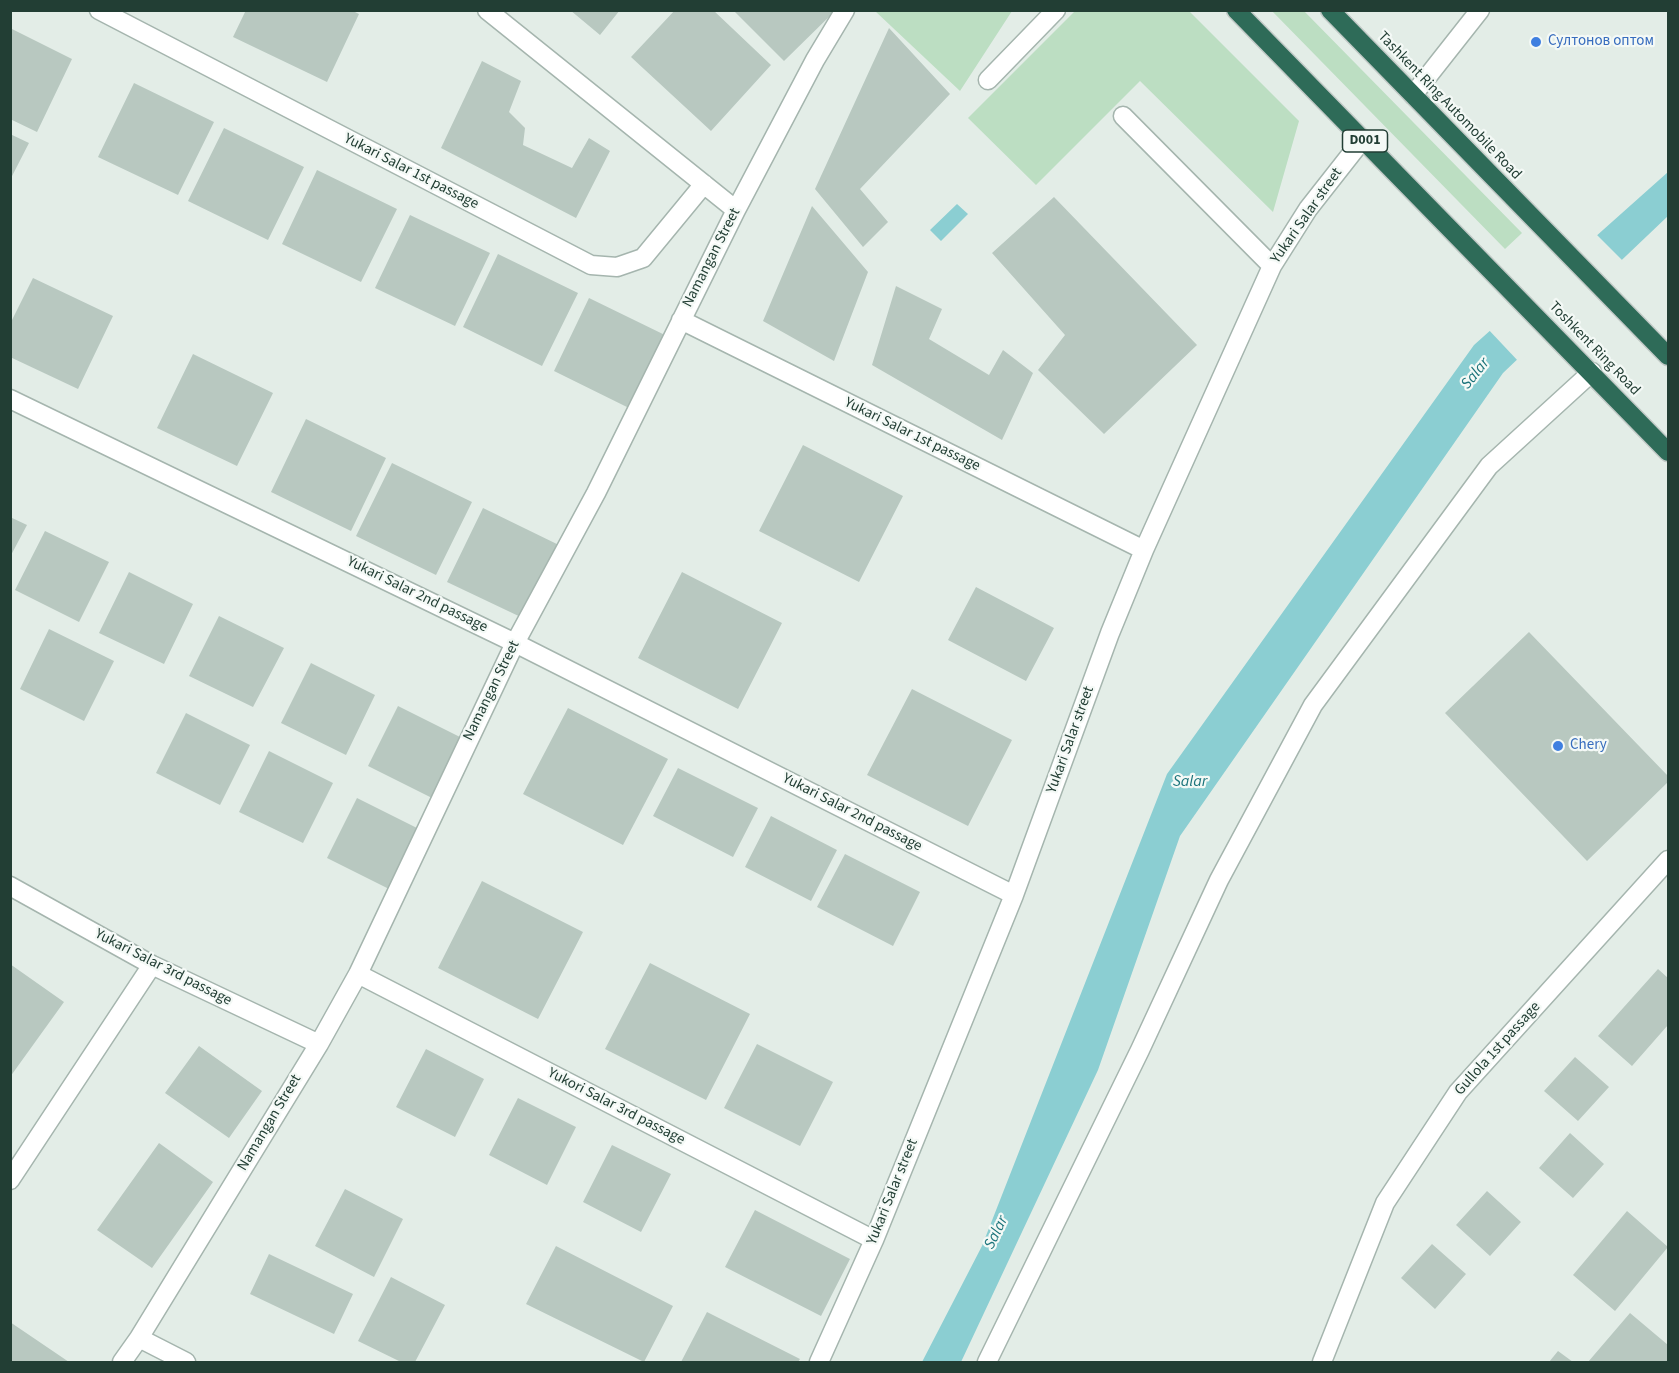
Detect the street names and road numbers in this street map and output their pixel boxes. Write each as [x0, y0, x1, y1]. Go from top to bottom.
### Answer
street label: Tashkent Ring Automobile Road [1373, 28, 1525, 184]
street label: Yukari Salar 1st passage [341, 130, 481, 214]
road number: D001 [1342, 130, 1388, 152]
street label: Yukari Salar street [1267, 165, 1347, 267]
street label: Namangan Street [679, 205, 745, 311]
street label: Toshkent Ring Road [1545, 298, 1643, 400]
street label: Yukari Salar 1st passage [841, 394, 983, 476]
street label: Yukari Salar 2nd passage [344, 553, 490, 637]
street label: Namangan Street [460, 638, 524, 744]
street label: Yukari Salar street [1043, 684, 1099, 796]
street label: Yukari Salar 2nd passage [779, 770, 925, 856]
street label: Yukari Salar 3rd passage [92, 926, 234, 1010]
street label: Gullola 1st passage [1451, 999, 1545, 1099]
street label: Yukori Salar 3rd passage [544, 1065, 688, 1149]
street label: Namangan Street [234, 1072, 306, 1174]
street label: Yukari Salar street [864, 1136, 922, 1248]

